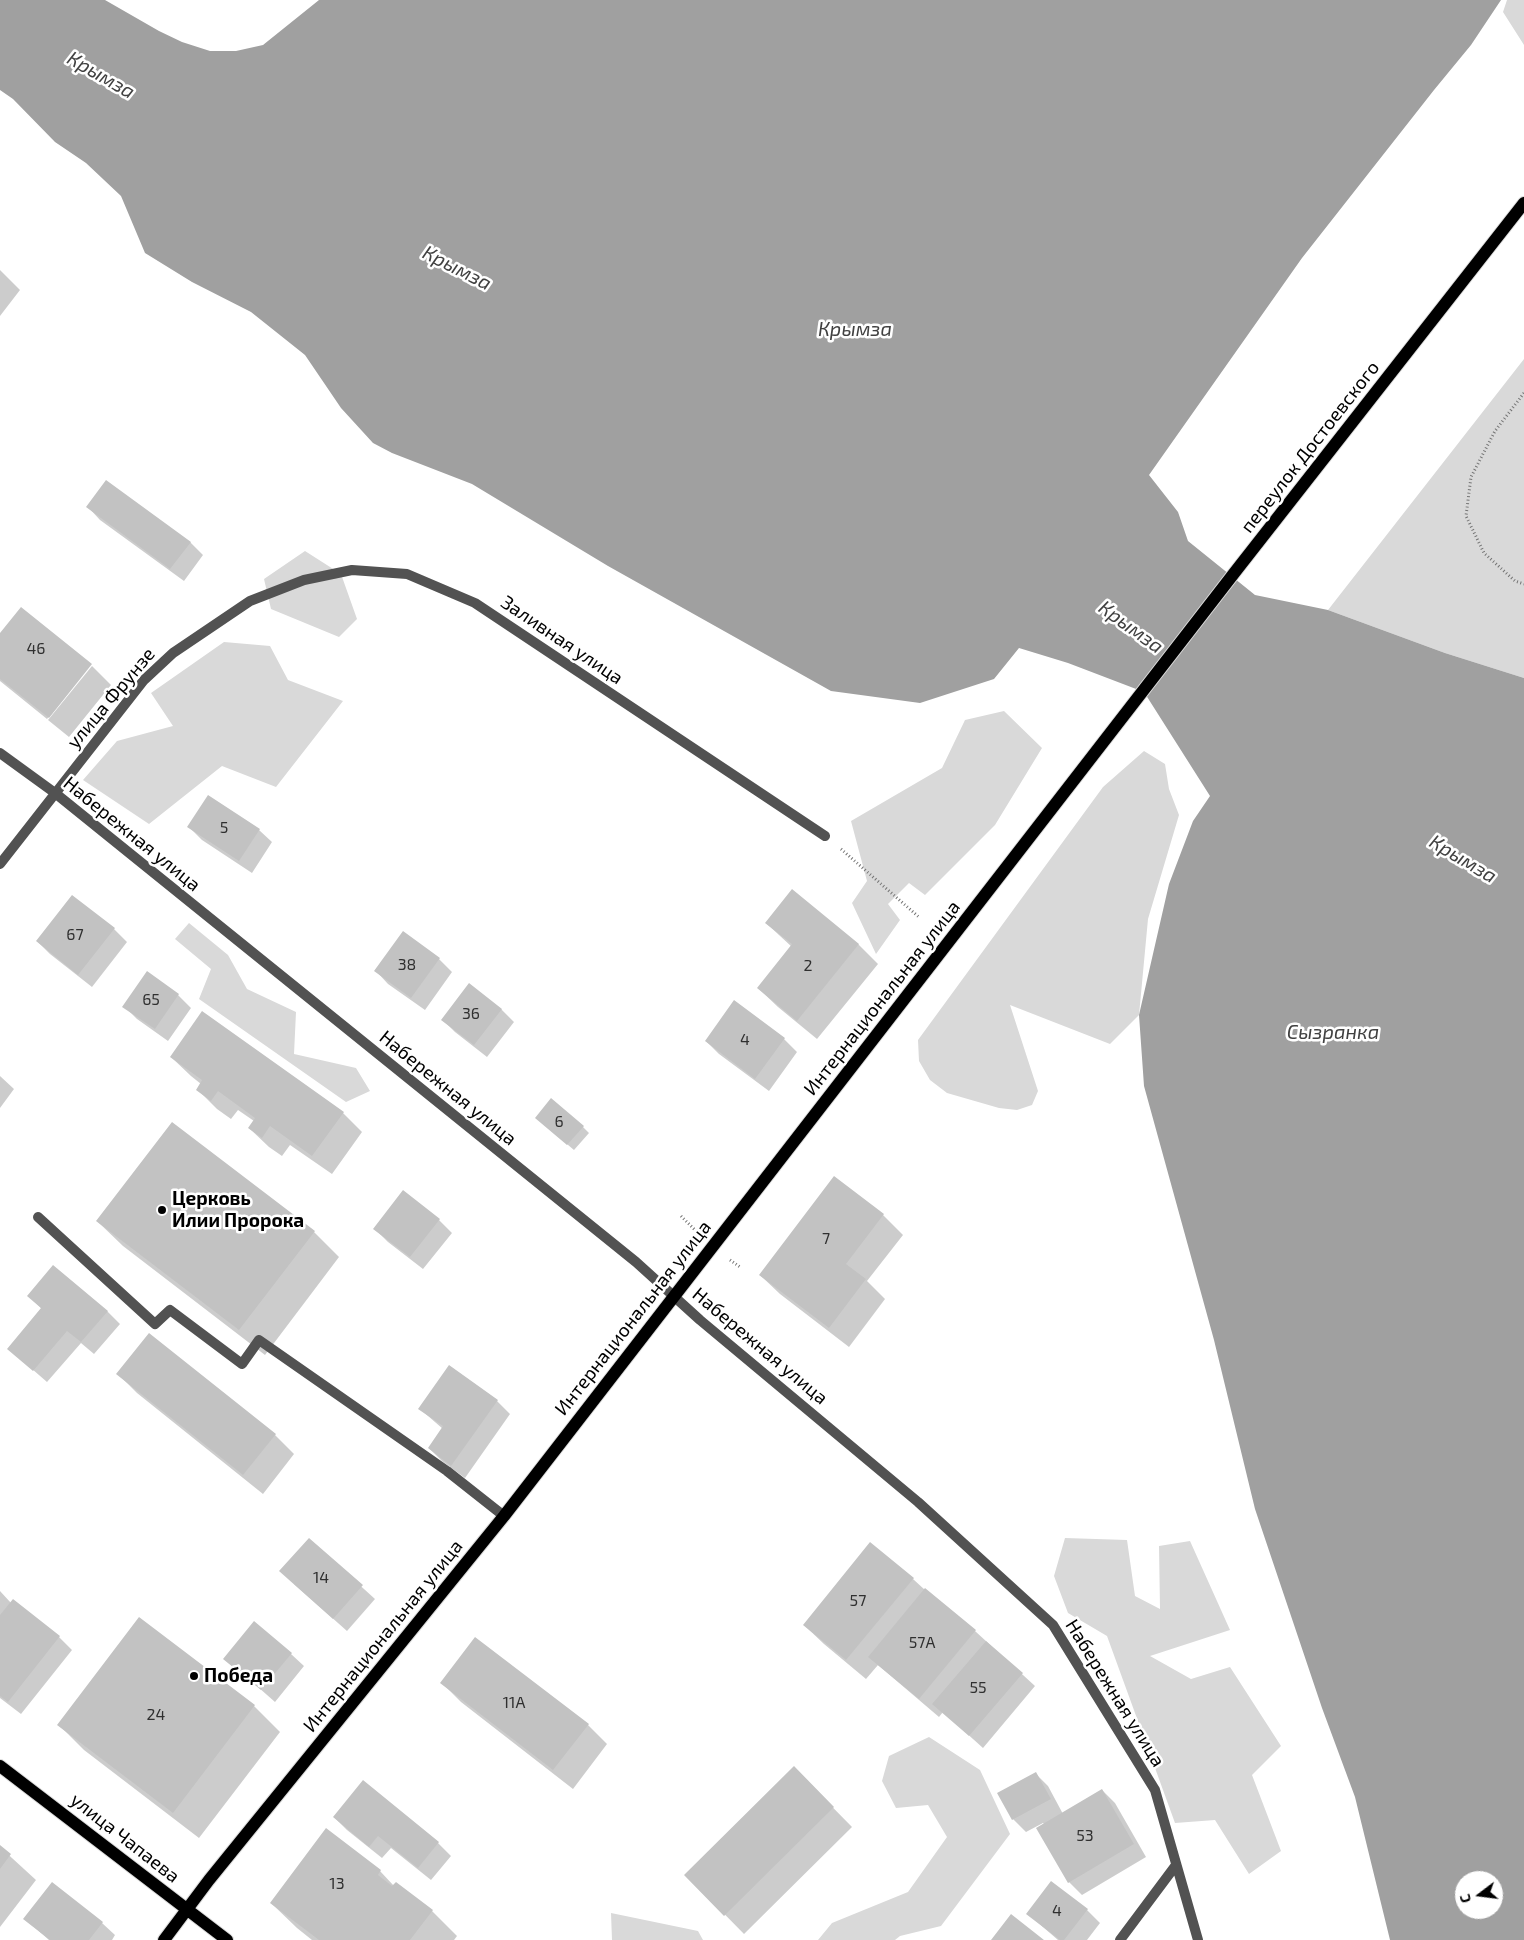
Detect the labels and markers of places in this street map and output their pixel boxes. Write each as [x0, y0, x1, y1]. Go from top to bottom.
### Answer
place label: Церковь Илии Пророка [172, 1188, 304, 1232]
marker: Церковь Илии Пророка [156, 1204, 168, 1216]
place label: Победа [204, 1665, 273, 1687]
marker: Победа [188, 1670, 200, 1682]

